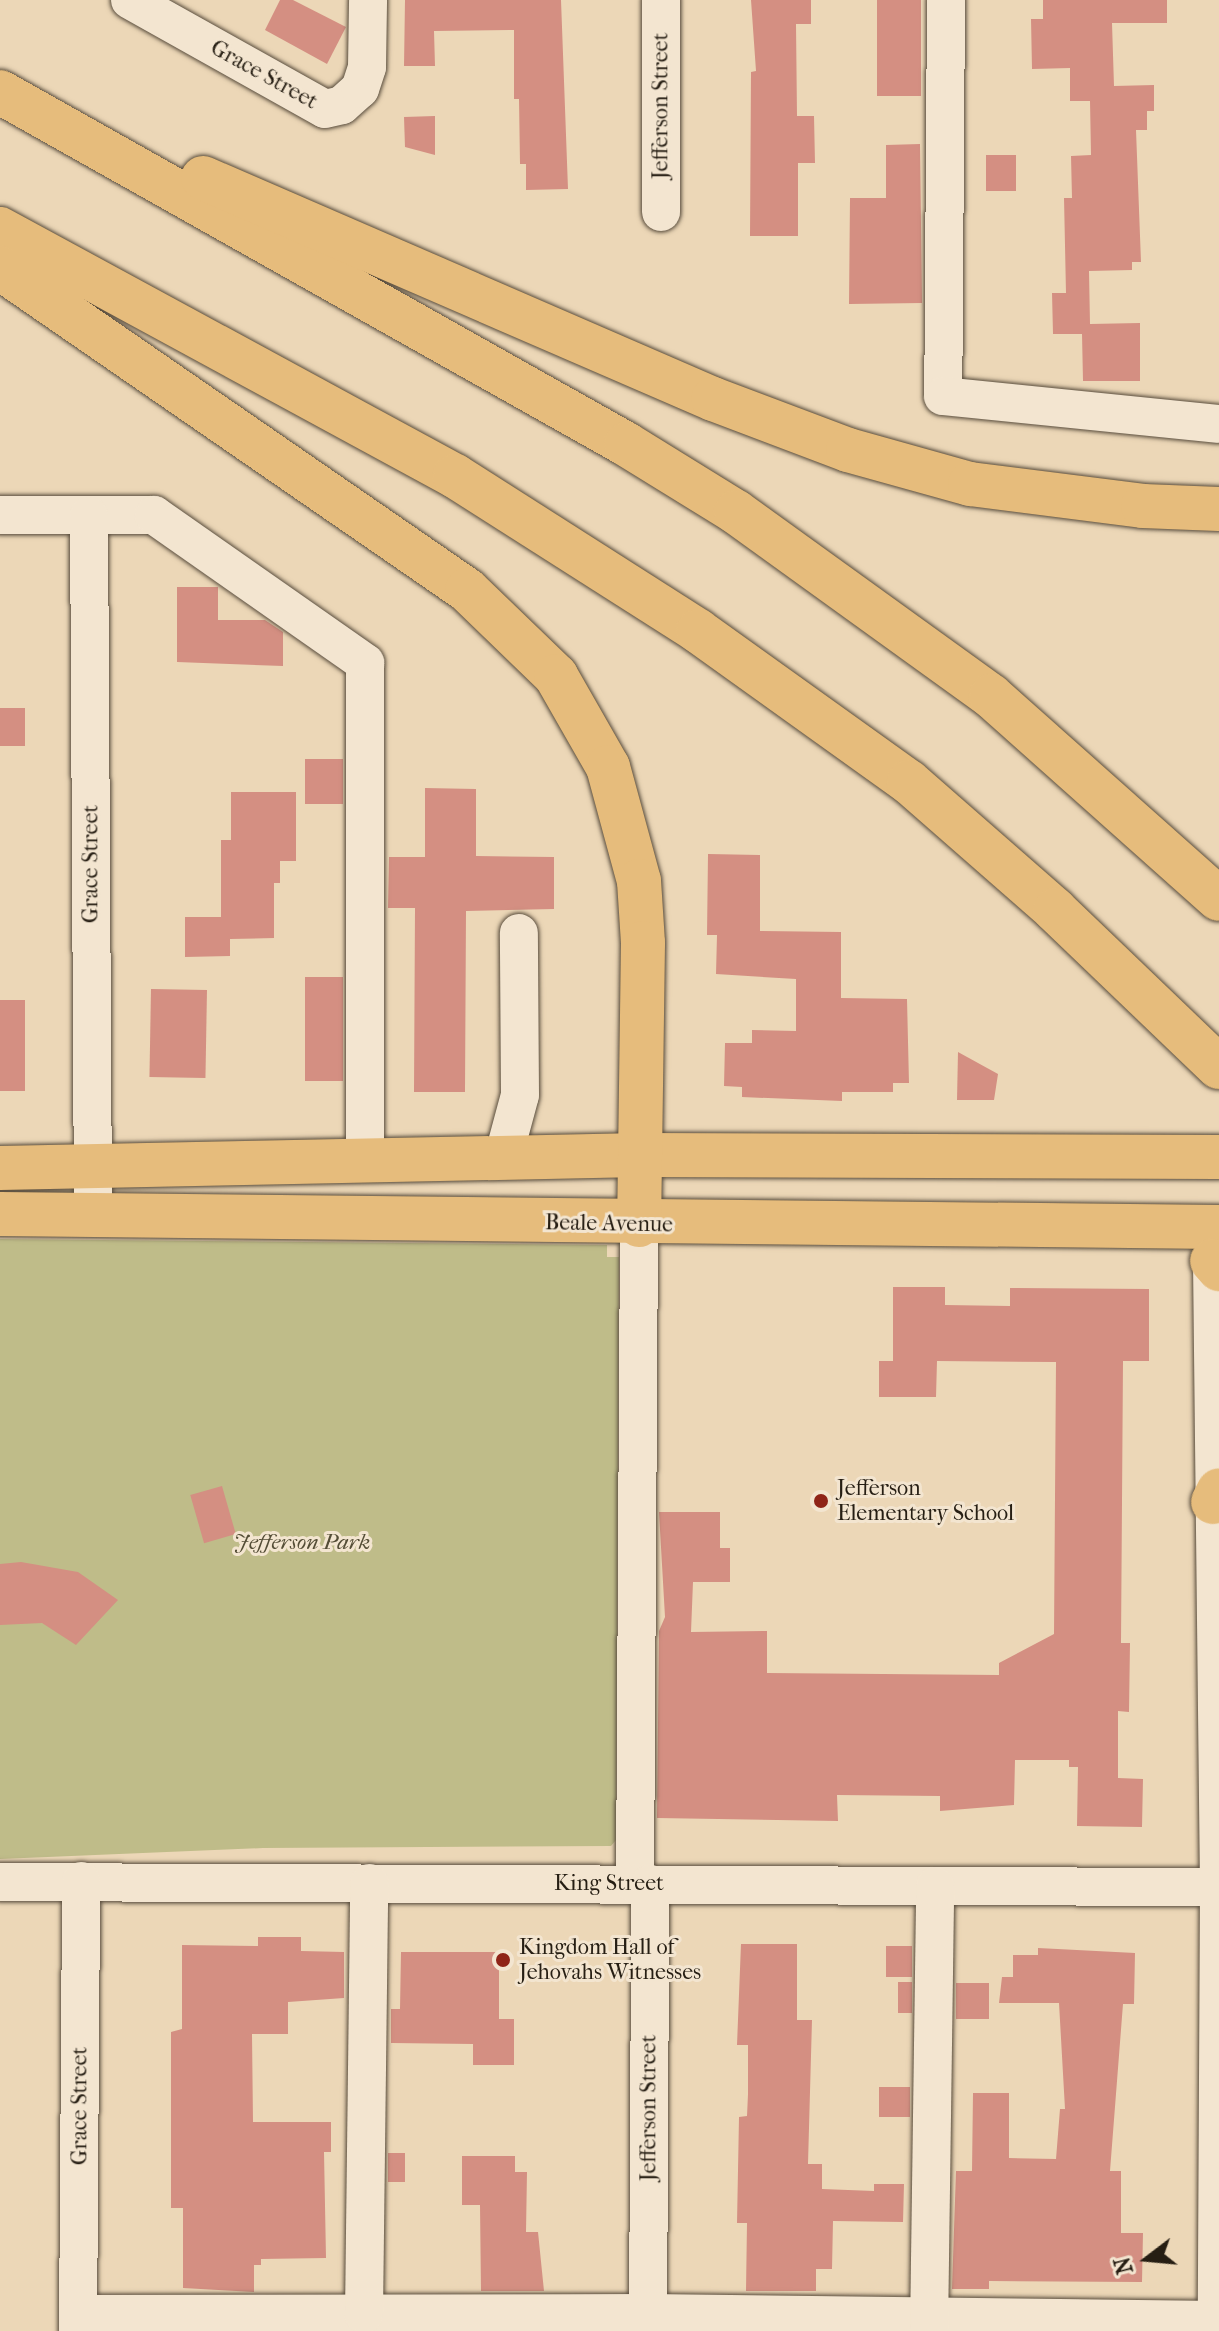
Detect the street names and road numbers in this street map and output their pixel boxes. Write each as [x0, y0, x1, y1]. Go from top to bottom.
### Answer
street label: Jefferson Street [648, 33, 674, 179]
street label: Grace Street [206, 35, 322, 115]
street label: Grace Street [78, 805, 104, 923]
street label: Beale Avenue [545, 1210, 673, 1238]
street label: King Street [554, 1871, 664, 1897]
street label: Jefferson Street [636, 2035, 662, 2181]
street label: Grace Street [67, 2047, 93, 2165]

